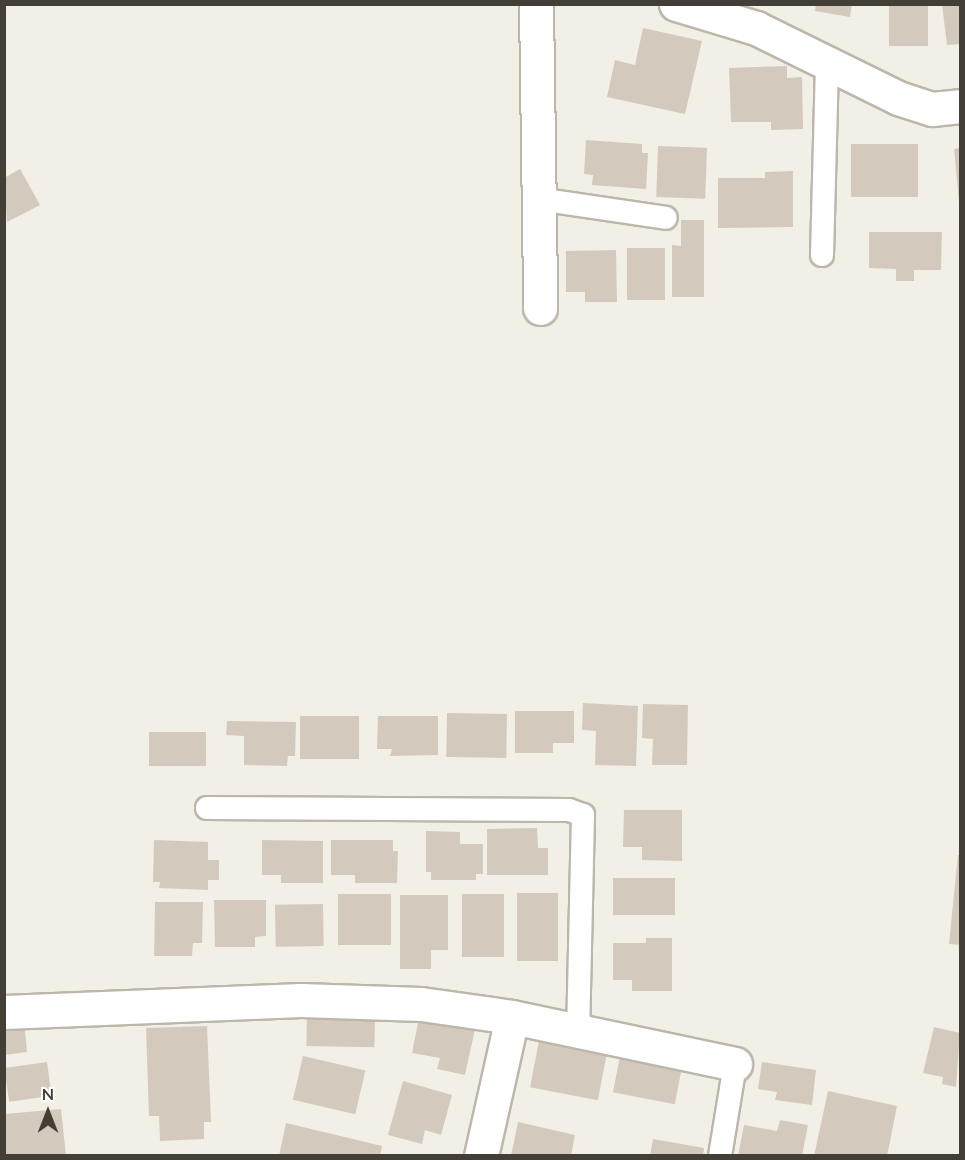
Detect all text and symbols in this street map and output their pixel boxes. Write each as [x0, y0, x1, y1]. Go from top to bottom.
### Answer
north arrow [18, 1082, 78, 1142]
text: N [42, 1084, 54, 1103]

